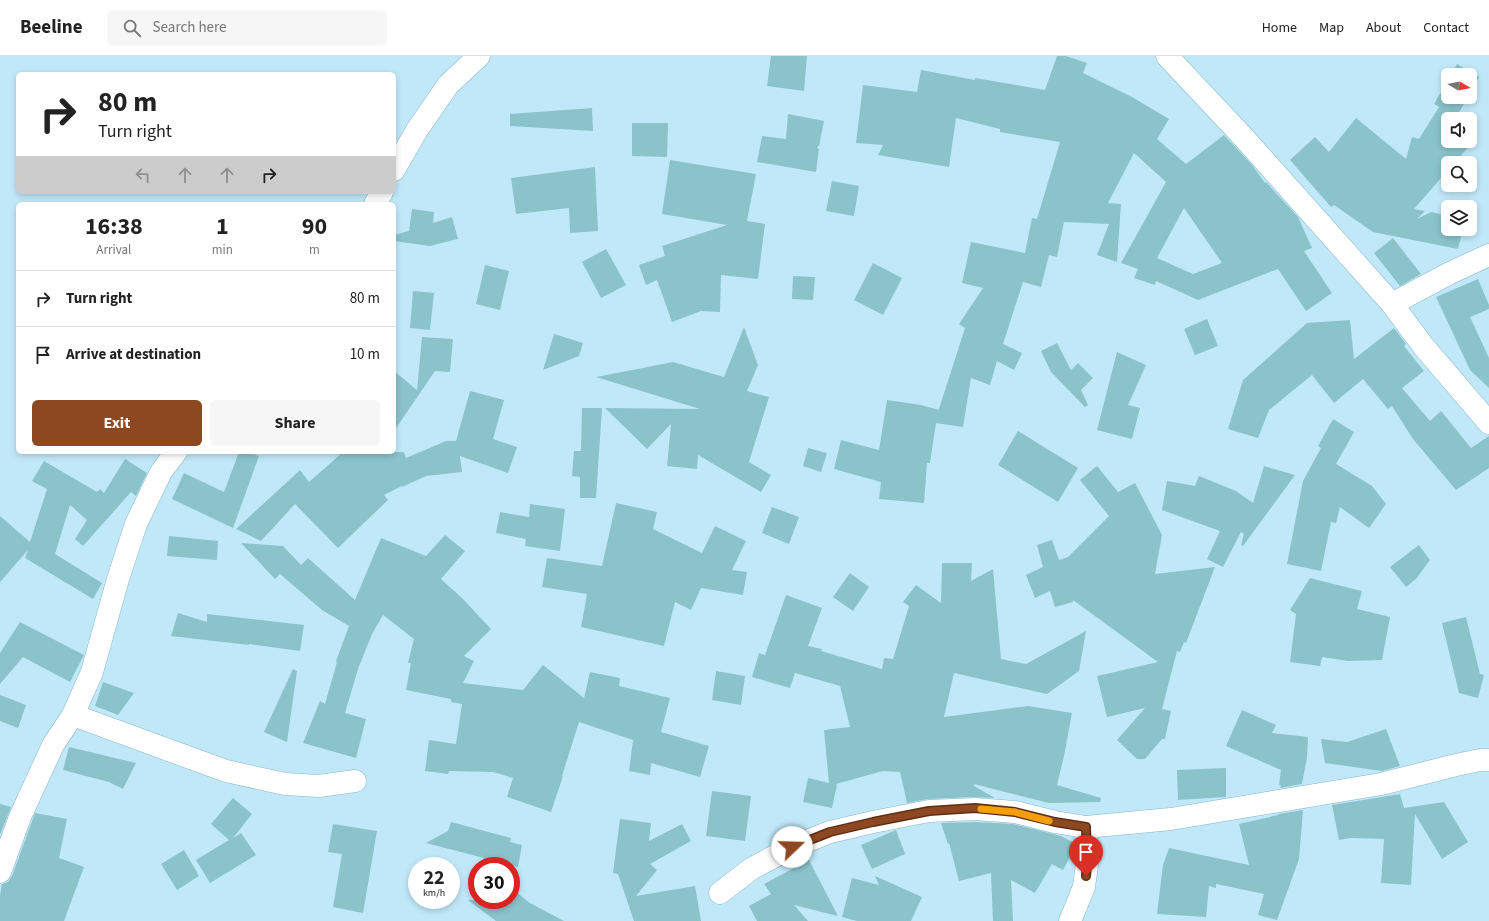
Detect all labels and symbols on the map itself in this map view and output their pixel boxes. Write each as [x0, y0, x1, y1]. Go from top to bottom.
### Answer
north arrow [1441, 68, 1477, 104]
position arrow [771, 826, 813, 868]
pin [1069, 835, 1103, 876]
speed limit sign: 30 [468, 857, 520, 909]

